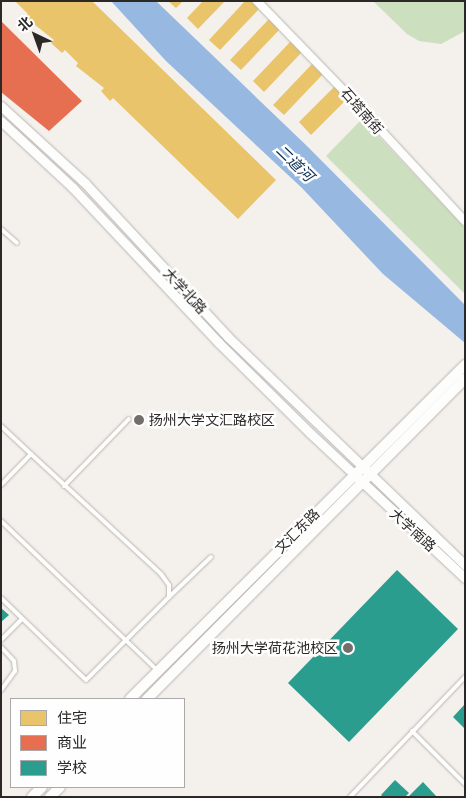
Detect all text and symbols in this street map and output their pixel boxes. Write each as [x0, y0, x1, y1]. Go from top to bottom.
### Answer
north arrow [10, 10, 60, 60]
text: 北 [13, 12, 37, 36]
street label: 石塔南街 [337, 84, 387, 138]
water label: 二道河 [273, 141, 317, 185]
street label: 大学北路 [160, 265, 210, 317]
place label: 扬州大学文汇路校区 [149, 412, 275, 428]
marker: 扬州大学文汇路校区 [133, 414, 145, 426]
street label: 文汇东路 [271, 505, 323, 557]
street label: 大学南路 [387, 505, 439, 555]
place label: 扬州大学荷花池校区 [212, 640, 338, 656]
marker: 扬州大学荷花池校区 [342, 642, 354, 654]
legend [10, 698, 185, 788]
text: 住宅 [57, 707, 87, 728]
text: 商业 [57, 732, 87, 753]
text: 学校 [57, 757, 87, 778]

